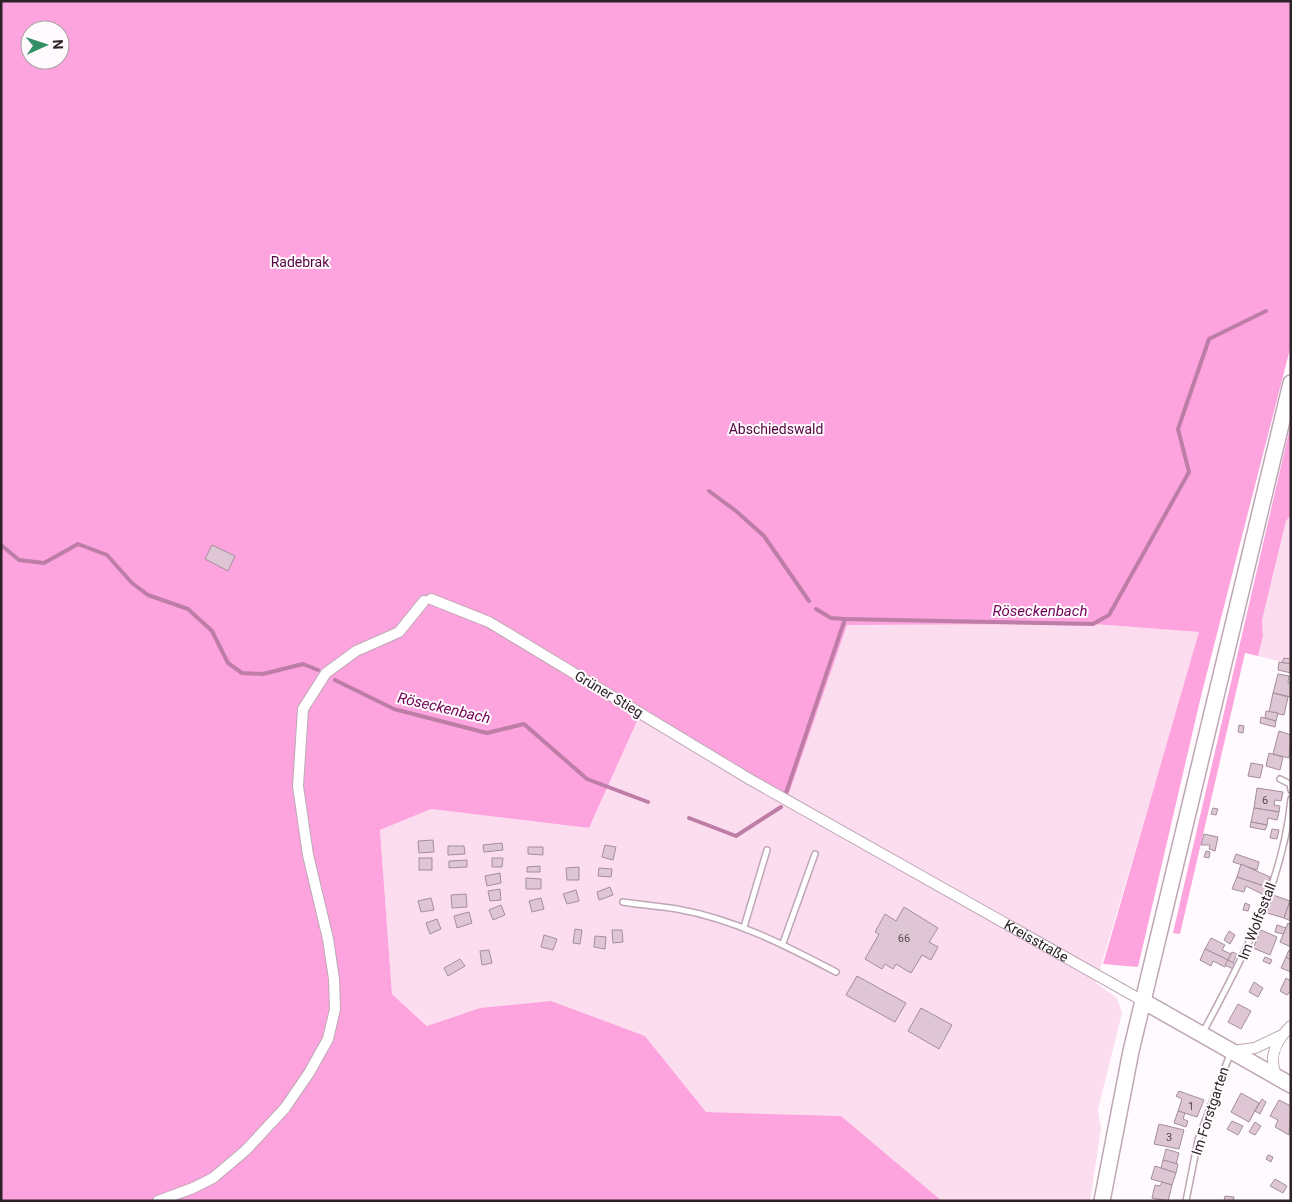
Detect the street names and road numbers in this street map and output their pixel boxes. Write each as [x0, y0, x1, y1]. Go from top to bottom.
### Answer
street label: Grüner Stieg [572, 667, 646, 721]
street label: Im Wolfsstall [1235, 880, 1279, 962]
street label: Kreisstraße [1001, 916, 1071, 965]
street label: Im Forstgarten [1188, 1065, 1232, 1157]

